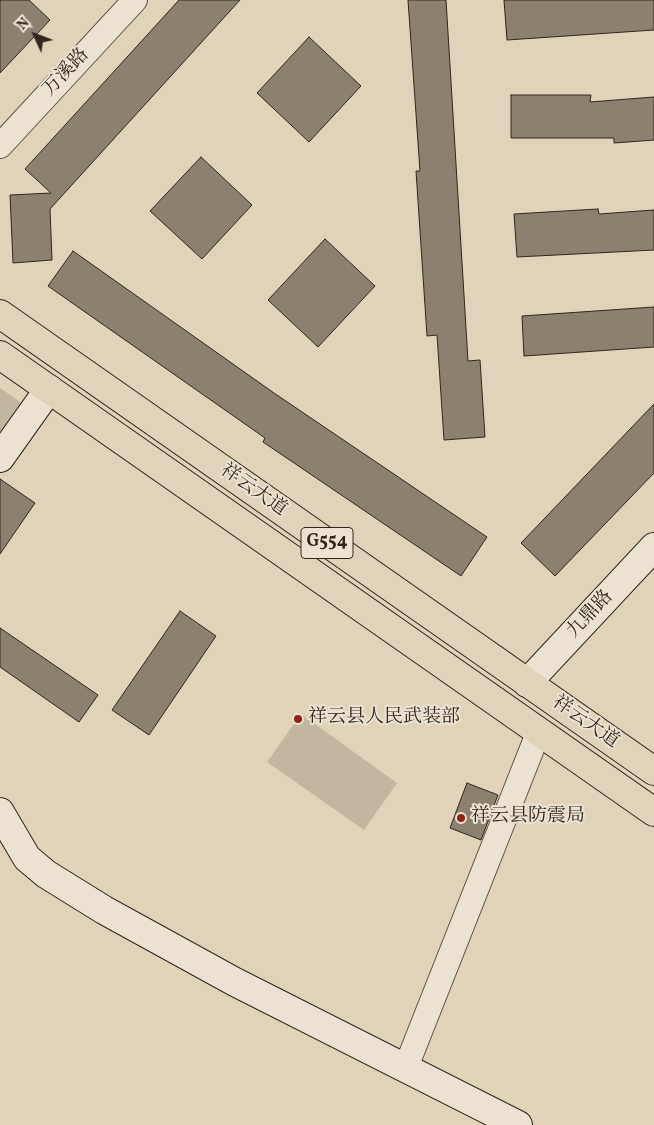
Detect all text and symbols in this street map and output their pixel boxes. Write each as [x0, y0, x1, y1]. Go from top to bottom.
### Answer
north arrow [10, 10, 60, 60]
text: N [13, 14, 34, 35]
street label: 万溪路 [39, 44, 95, 102]
street label: 祥云大道 [215, 460, 291, 522]
road number: G554 [301, 528, 353, 558]
street label: 九鼎路 [563, 586, 619, 644]
street label: 祥云大道 [547, 692, 623, 754]
place label: 祥云县人民武装部 [308, 708, 460, 730]
marker: 祥云县人民武装部 [292, 713, 304, 725]
place label: 祥云县防震局 [471, 807, 585, 829]
marker: 祥云县防震局 [455, 812, 467, 824]

